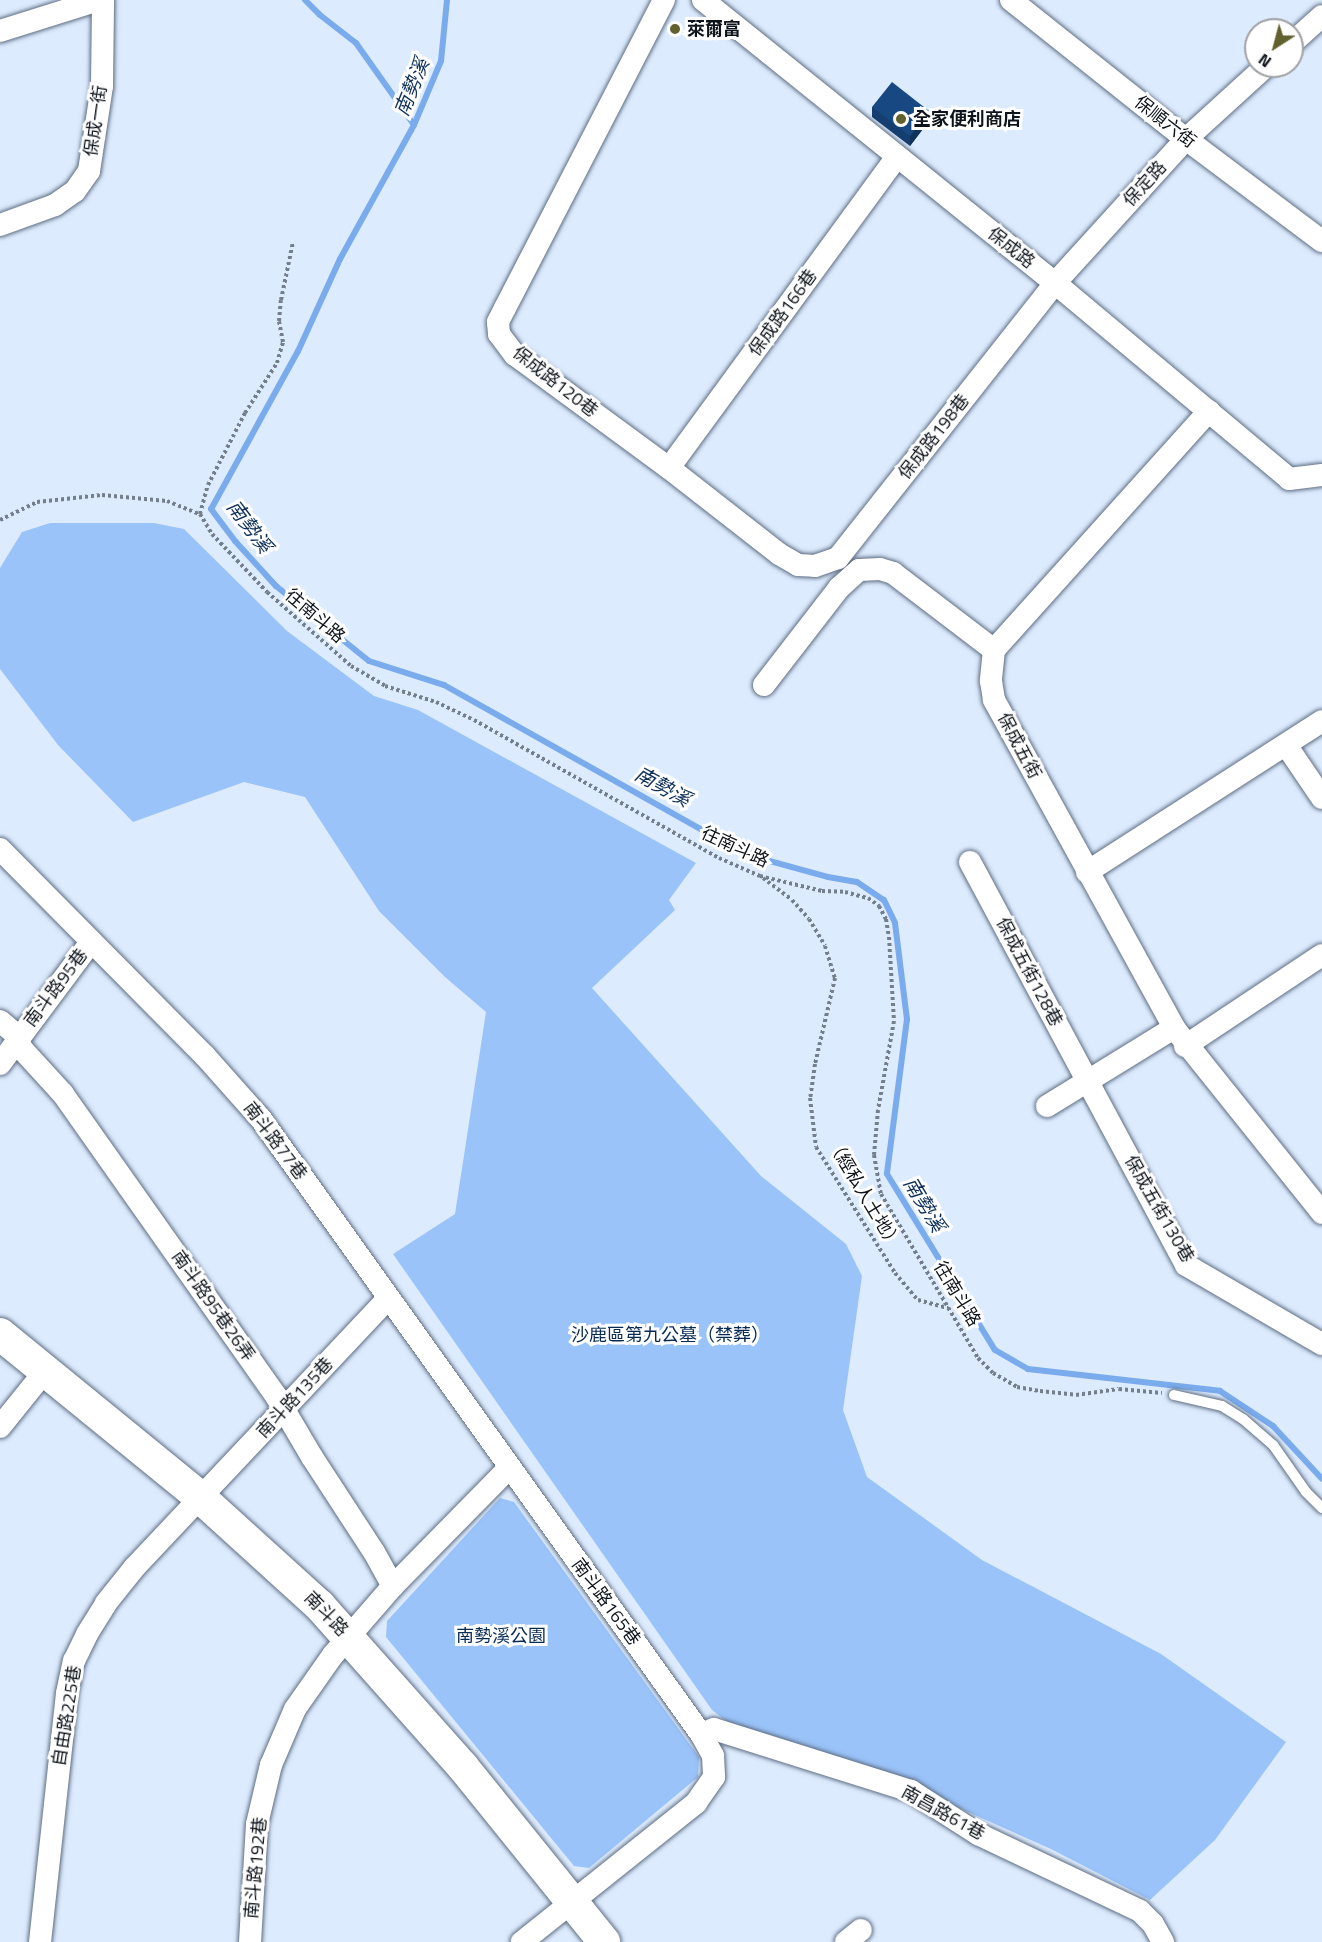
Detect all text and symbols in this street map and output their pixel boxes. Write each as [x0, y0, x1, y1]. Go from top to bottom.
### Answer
place label: 萊爾富 [687, 18, 741, 40]
north arrow [1244, 18, 1304, 78]
marker: 萊爾富 [668, 22, 682, 36]
text: N [1253, 48, 1276, 74]
water label: 南勢溪 [389, 55, 433, 119]
street label: 保成一街 [80, 84, 112, 158]
street label: 保順六街 [1130, 91, 1200, 153]
place label: 全家便利商店 [913, 108, 1021, 130]
marker: 全家便利商店 [894, 112, 908, 126]
street label: 保定路 [1119, 157, 1171, 211]
street label: 保成路 [983, 223, 1039, 273]
street label: 保成路166巷 [744, 265, 822, 361]
street label: 保成路120巷 [508, 342, 602, 422]
street label: 保成路198巷 [894, 390, 974, 484]
water label: 南勢溪 [222, 495, 278, 557]
street label: 往南斗路 [281, 584, 349, 648]
street label: 保成五街 [993, 709, 1045, 783]
water label: 南勢溪 [631, 761, 695, 811]
street label: 往南斗路 [698, 822, 772, 872]
street label: 保成五街128巷 [991, 914, 1067, 1030]
street label: 南斗路95巷 [20, 945, 92, 1031]
street label: 南斗路77巷 [239, 1098, 311, 1184]
street label: （經私人土地） [822, 1134, 906, 1254]
street label: 保成五街130巷 [1120, 1152, 1198, 1266]
water label: 南勢溪 [899, 1172, 951, 1236]
street label: 南斗路95巷26弄 [167, 1246, 259, 1366]
street label: 往南斗路 [929, 1258, 985, 1330]
park label: 沙鹿區第九公墓（禁葬） [571, 1324, 769, 1346]
street label: 南斗路135巷 [252, 1353, 338, 1443]
street label: 南斗路165巷 [567, 1554, 645, 1650]
street label: 南斗路 [299, 1587, 353, 1641]
park label: 南勢溪公園 [456, 1625, 546, 1647]
street label: 自由路225巷 [48, 1664, 86, 1768]
street label: 南昌路61巷 [897, 1781, 989, 1845]
street label: 南斗路192巷 [241, 1816, 271, 1920]

